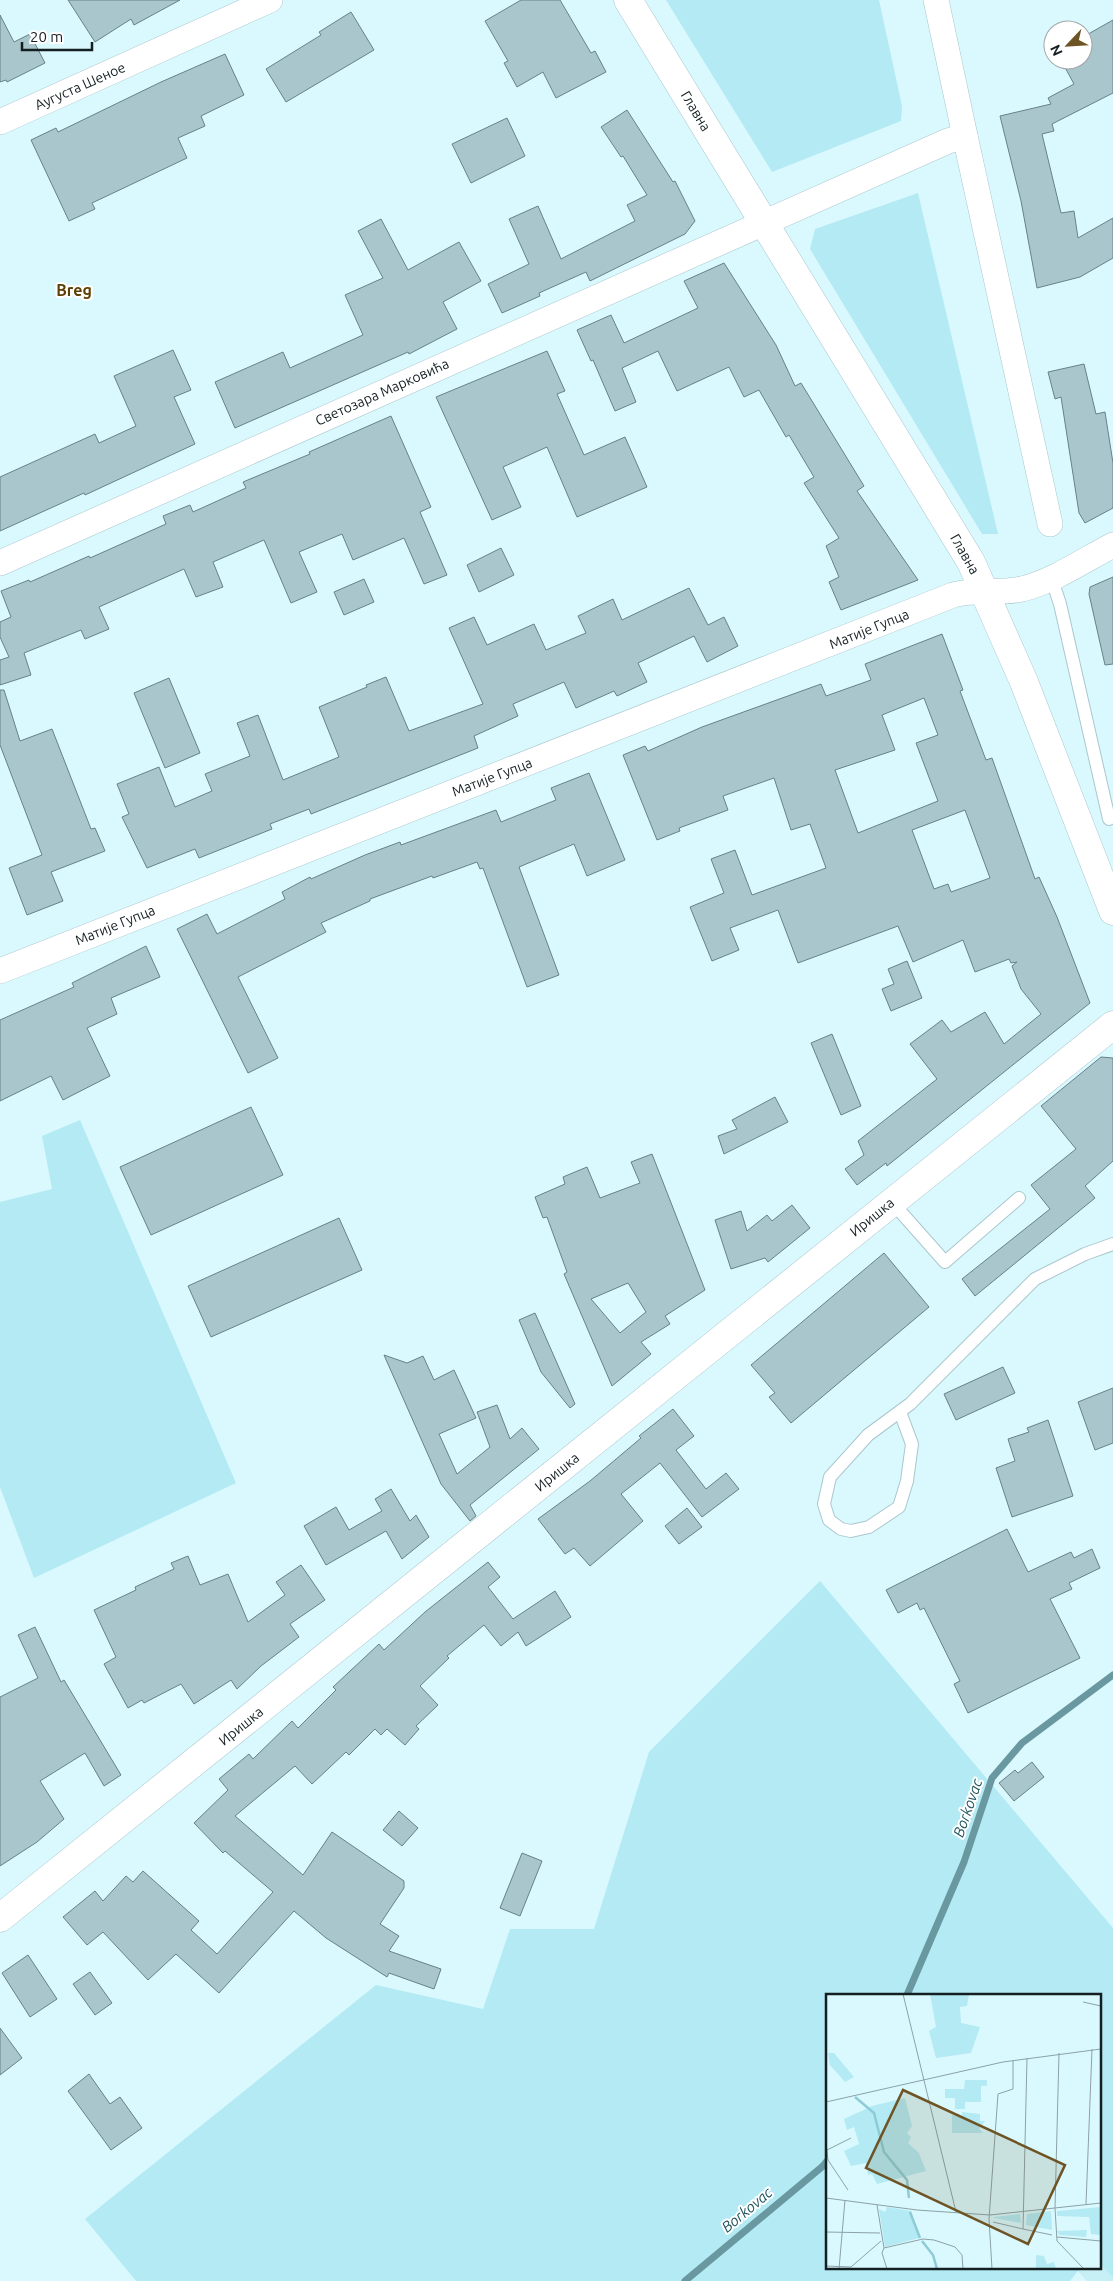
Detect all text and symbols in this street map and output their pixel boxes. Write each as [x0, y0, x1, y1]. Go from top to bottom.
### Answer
scale bar [22, 20, 92, 52]
north arrow [1043, 20, 1093, 70]
text: 20 m [30, 28, 63, 45]
text: N [1047, 42, 1066, 59]
street label: Аугуста Шеное [32, 59, 128, 113]
street label: Главна [678, 88, 714, 134]
district label: Breg [56, 281, 92, 299]
street label: Светозара Марковића [313, 355, 451, 429]
street label: Главна [947, 531, 983, 577]
street label: Матије Гупца [827, 606, 911, 652]
street label: Матије Гупца [450, 754, 534, 800]
street label: Матије Гупца [73, 902, 157, 948]
street label: Иришка [847, 1194, 897, 1240]
street label: Иришка [532, 1449, 582, 1495]
street label: Иришка [216, 1703, 266, 1749]
water label: Borkovac [950, 1776, 985, 1839]
inset map [826, 1994, 1100, 2268]
water label: Borkovac [718, 2184, 775, 2236]

